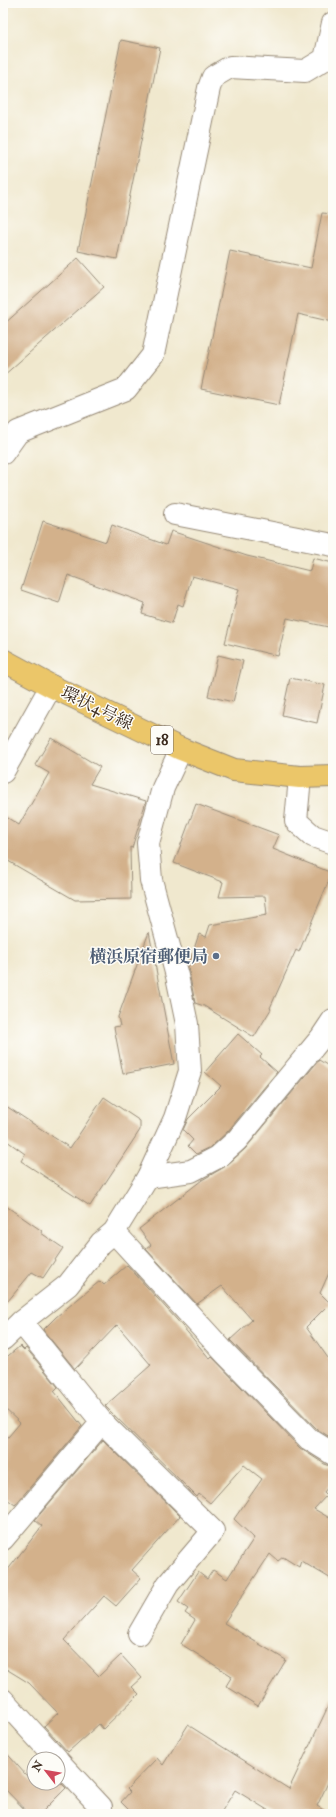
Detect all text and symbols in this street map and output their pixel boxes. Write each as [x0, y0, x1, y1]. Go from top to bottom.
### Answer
street label: 環状4号線 [58, 682, 136, 734]
road number: 18 [151, 726, 173, 754]
place label: 横浜原宿郵便局 [89, 946, 208, 967]
marker: 横浜原宿郵便局 [211, 951, 221, 961]
north arrow [26, 1751, 66, 1791]
text: N [29, 1758, 47, 1775]

